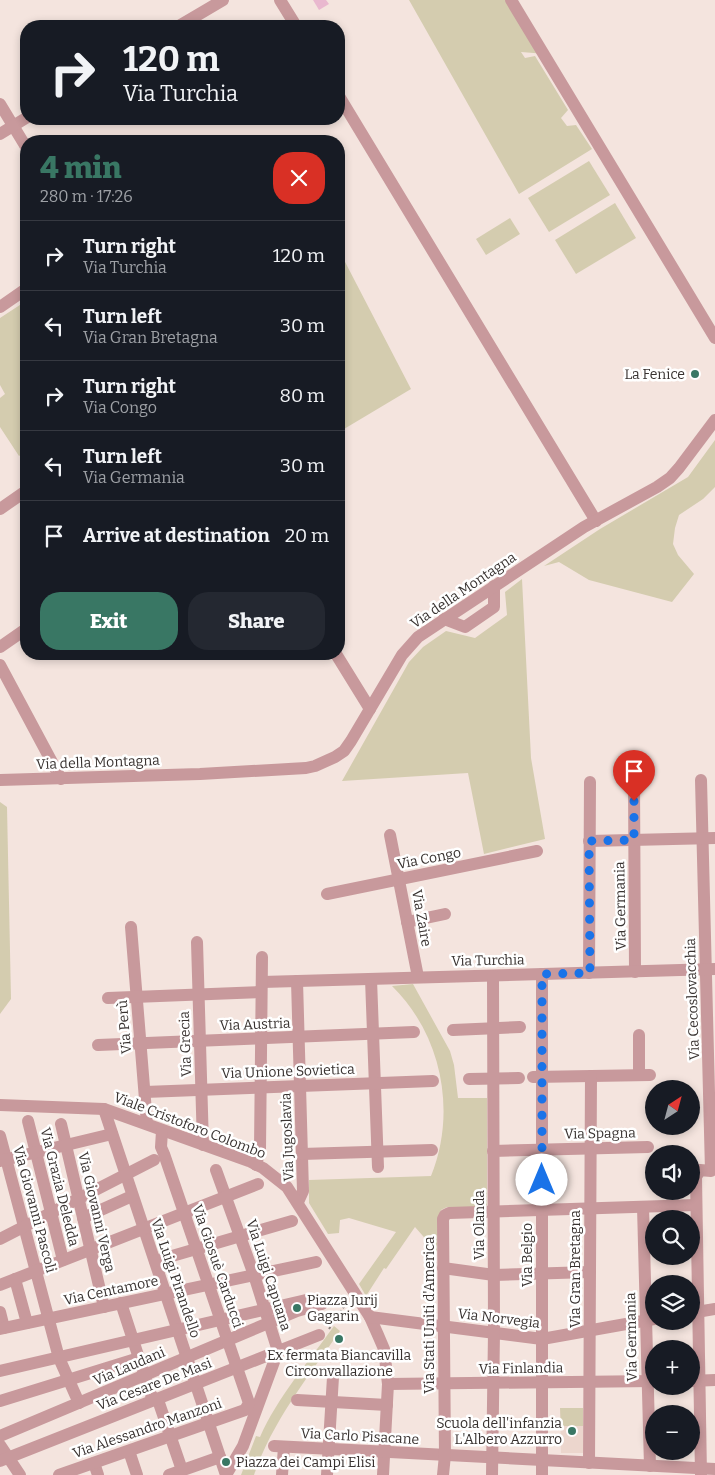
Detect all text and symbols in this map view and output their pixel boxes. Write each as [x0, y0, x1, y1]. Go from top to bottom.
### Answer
text: 120 m [123, 38, 220, 80]
icon: right [40, 40, 105, 105]
text: Via Turchia [123, 80, 238, 107]
text: 4 min [40, 150, 122, 186]
button: close [273, 152, 325, 204]
text: 280 m · 17:26 [40, 187, 133, 206]
text: Turn right [83, 235, 176, 258]
icon: right [40, 242, 68, 270]
text: 120 m [273, 244, 325, 267]
text: Via Turchia [83, 258, 167, 277]
text: Turn left [83, 305, 162, 328]
icon: left [40, 312, 68, 340]
text: 30 m [280, 314, 325, 337]
text: Via Gran Bretagna [83, 328, 218, 347]
place label: La Fenice [624, 366, 685, 383]
marker: La Fenice [689, 368, 701, 380]
text: Turn right [83, 375, 176, 398]
icon: right [40, 382, 68, 410]
text: 80 m [279, 384, 325, 407]
text: Via Congo [83, 398, 157, 417]
text: Turn left [83, 445, 162, 468]
icon: left [40, 452, 68, 480]
text: 30 m [280, 454, 325, 477]
text: Via Germania [83, 468, 185, 487]
icon: arrive [40, 522, 68, 550]
text: Arrive at destination [83, 524, 270, 547]
text: 20 m [285, 524, 329, 547]
street label: Via della Montagna [407, 549, 520, 632]
button: Exit [40, 592, 178, 650]
button: Share [188, 592, 325, 650]
pin [613, 750, 655, 801]
street label: Via della Montagna [36, 752, 160, 773]
icon: arrive [620, 757, 648, 785]
street label: Via Congo [396, 844, 463, 873]
street label: Via Germania [611, 861, 630, 951]
street label: Via Zaire [408, 888, 435, 948]
street label: Via Cecoslovacchia [682, 937, 703, 1060]
street label: Via Turchia [451, 951, 525, 970]
street label: Via Perù [114, 999, 135, 1055]
street label: Via Grecia [176, 1010, 195, 1077]
street label: Via Austria [219, 1015, 291, 1034]
street label: Via Unione Sovietica [221, 1061, 355, 1082]
north arrow [645, 1080, 700, 1135]
map controls [645, 1080, 700, 1460]
street label: Viale Cristoforo Colombo [111, 1089, 268, 1162]
street label: Via Jugoslavia [277, 1092, 298, 1182]
street label: Via Spagna [564, 1124, 636, 1143]
street label: Via Grazia Deledda [37, 1126, 83, 1249]
street label: Via Giovanni Pascoli [9, 1144, 60, 1274]
button: sound [645, 1145, 700, 1200]
street label: Via Giovanni Verga [74, 1150, 119, 1274]
position arrow [515, 1153, 567, 1205]
street label: Via Olanda [471, 1190, 488, 1260]
street label: Via Giosuè Carducci [188, 1202, 247, 1330]
street label: Via Gran Bretagna [567, 1210, 584, 1328]
button: search [645, 1210, 700, 1265]
street label: Via Luigi Pirandello [147, 1216, 204, 1340]
street label: Via Luigi Capuana [243, 1217, 295, 1333]
street label: Via Belgio [519, 1223, 536, 1287]
street label: Via Stati Uniti d'America [421, 1236, 438, 1394]
street label: Via Centamore [62, 1272, 160, 1309]
button: layers [645, 1275, 700, 1330]
place label: Piazza Jurij Gagarin [307, 1292, 378, 1325]
street label: Via Germania [622, 1292, 641, 1382]
marker: Piazza Jurij Gagarin [291, 1302, 303, 1314]
street label: Via Norvegia [457, 1305, 541, 1332]
marker: Ex fermata Biancavilla Circonvallazione [333, 1333, 345, 1345]
button: + [645, 1340, 700, 1395]
street label: Via Laudani [91, 1344, 168, 1389]
place label: Ex fermata Biancavilla Circonvallazione [267, 1347, 411, 1380]
street label: Via Cesare De Masi [94, 1355, 214, 1414]
street label: Via Finlandia [479, 1359, 564, 1378]
street label: Via Alessandro Manzoni [70, 1395, 224, 1462]
button: − [645, 1405, 700, 1460]
place label: Scuola dell'infanzia L'Albero Azzurro [436, 1415, 562, 1448]
street label: Via Carlo Pisacane [300, 1425, 420, 1448]
marker: Scuola dell'infanzia L'Albero Azzurro [566, 1425, 578, 1437]
place label: Piazza dei Campi Elisi [236, 1454, 376, 1471]
marker: Piazza dei Campi Elisi [220, 1456, 232, 1468]

